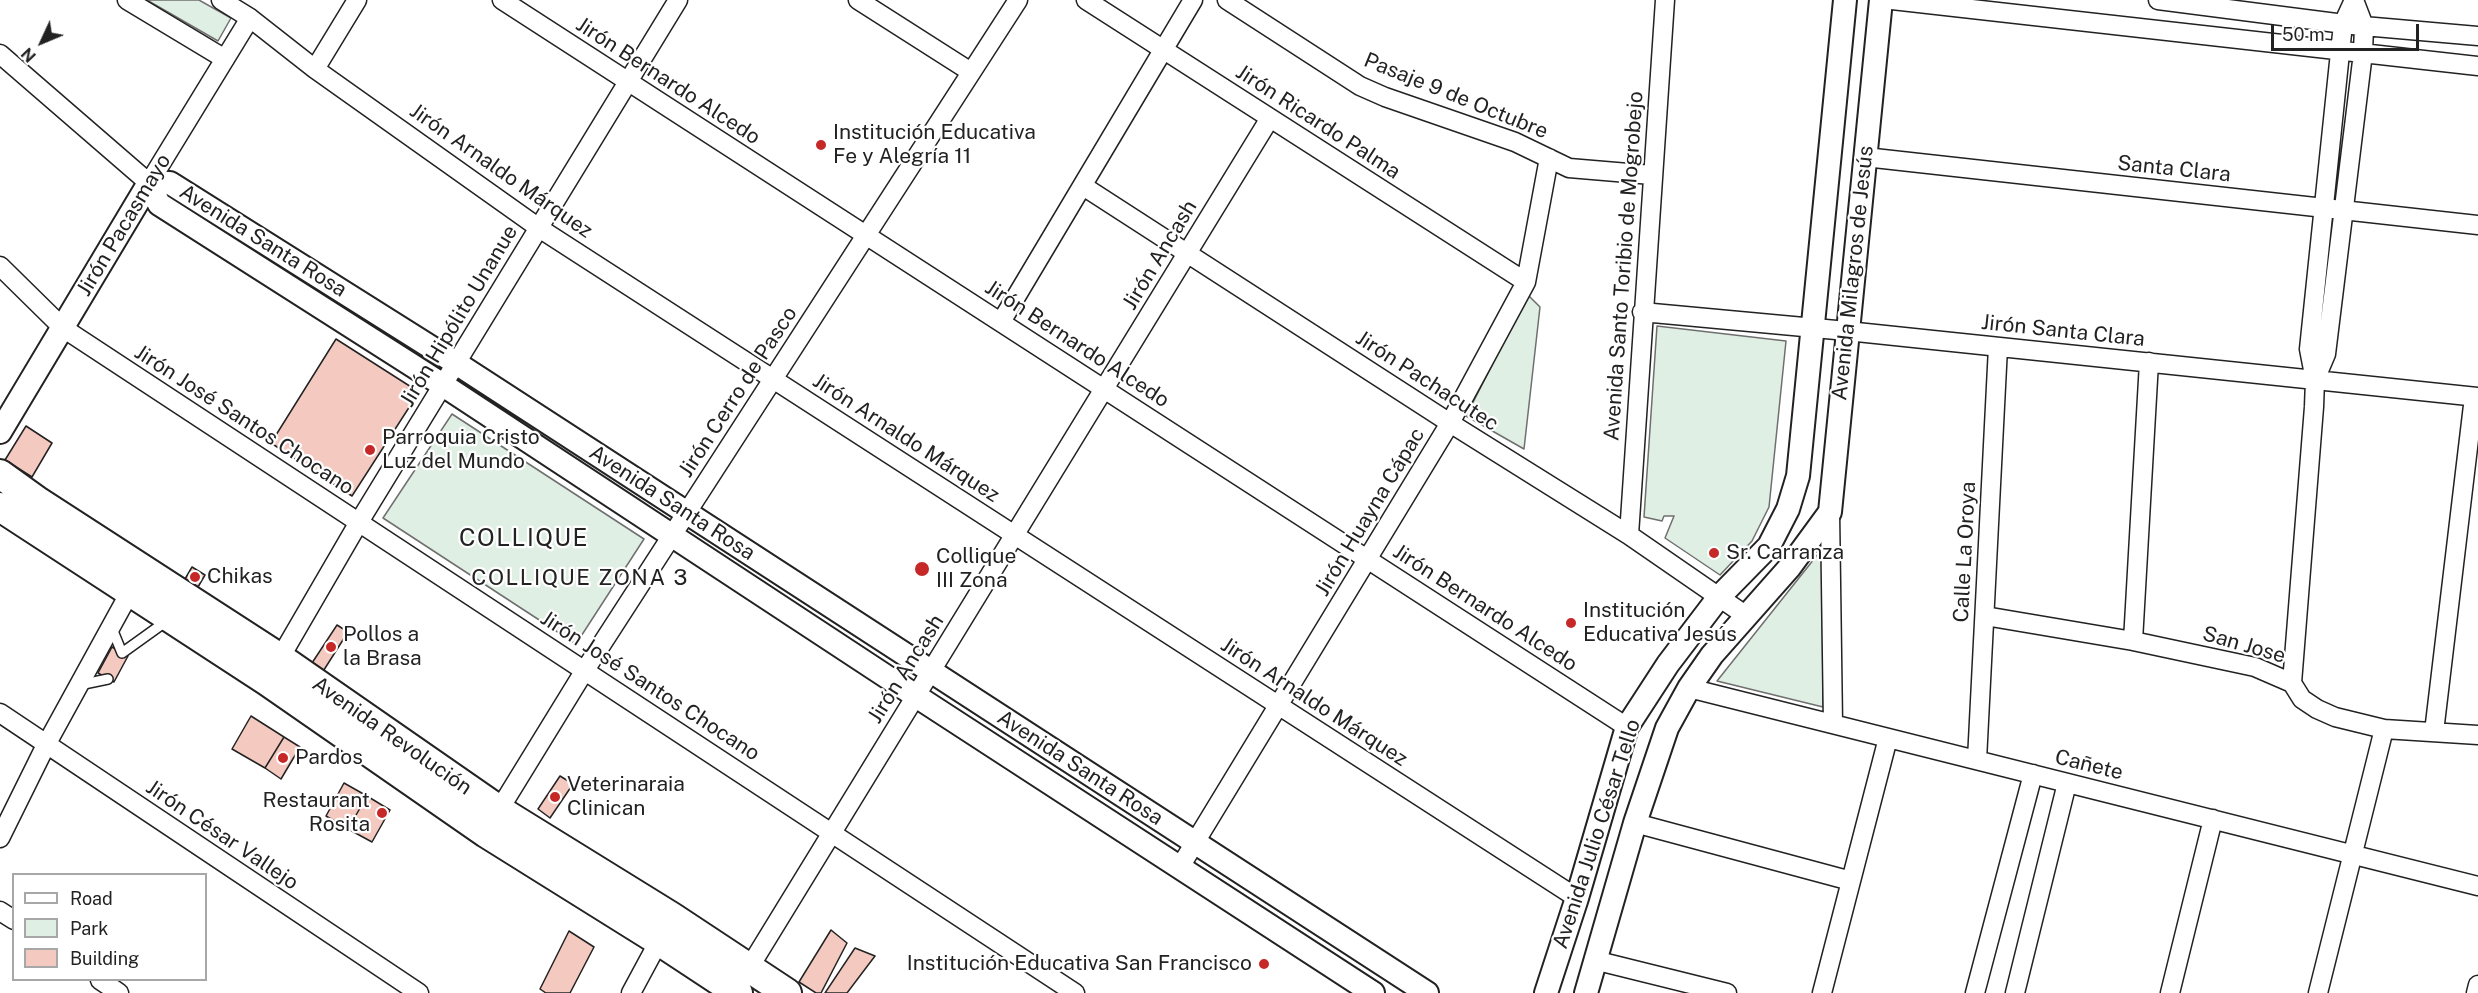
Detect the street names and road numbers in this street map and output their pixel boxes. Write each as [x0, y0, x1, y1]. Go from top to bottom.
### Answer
street label: Jirón Bernardo Alcedo [571, 12, 765, 150]
street label: Pasaje 9 de Octubre [1360, 48, 1552, 144]
street label: Jirón Ricardo Palma [1231, 59, 1405, 185]
street label: Avenida Santo Toribio de Mogrobejo [1599, 90, 1649, 442]
street label: Jirón Arnaldo Márquez [405, 98, 597, 244]
street label: Avenida Milagros de Jesús [1827, 144, 1879, 402]
street label: Jirón Pacasmayo [72, 149, 176, 301]
street label: Santa Clara [2116, 151, 2232, 187]
street label: Avenida Santa Rosa [175, 179, 351, 303]
street label: Jirón Ancash [1117, 196, 1203, 314]
street label: Jirón Hipólito Unanue [395, 221, 523, 411]
street label: Jirón Bernardo Alcedo [980, 275, 1174, 413]
street label: Jirón Cerro de Pasco [673, 302, 803, 482]
street label: Jirón Santa Clara [1980, 310, 2146, 352]
street label: Jirón Pachacutec [1351, 325, 1503, 437]
street label: Jirón José Santos Chocano [130, 340, 358, 500]
street label: Jirón Arnaldo Márquez [808, 368, 1004, 508]
street label: Jirón Huayna Cápac [1310, 423, 1430, 601]
street label: Avenida Santa Rosa [584, 440, 760, 566]
street label: Calle La Oroya [1949, 481, 1981, 623]
street label: Jirón Bernardo Alcedo [1388, 539, 1582, 677]
street label: Jirón José Santos Chocano [536, 606, 764, 766]
street label: Jirón Ancash [863, 610, 949, 728]
street label: San Jose [2200, 621, 2288, 669]
street label: Jirón Arnaldo Márquez [1216, 632, 1412, 772]
street label: Avenida Revolución [307, 671, 477, 801]
street label: Avenida Santa Rosa [992, 705, 1168, 831]
street label: Avenida Julio César Tello [1548, 716, 1646, 952]
street label: Cañete [2052, 744, 2126, 786]
street label: Jirón César Vallejo [141, 775, 303, 895]

